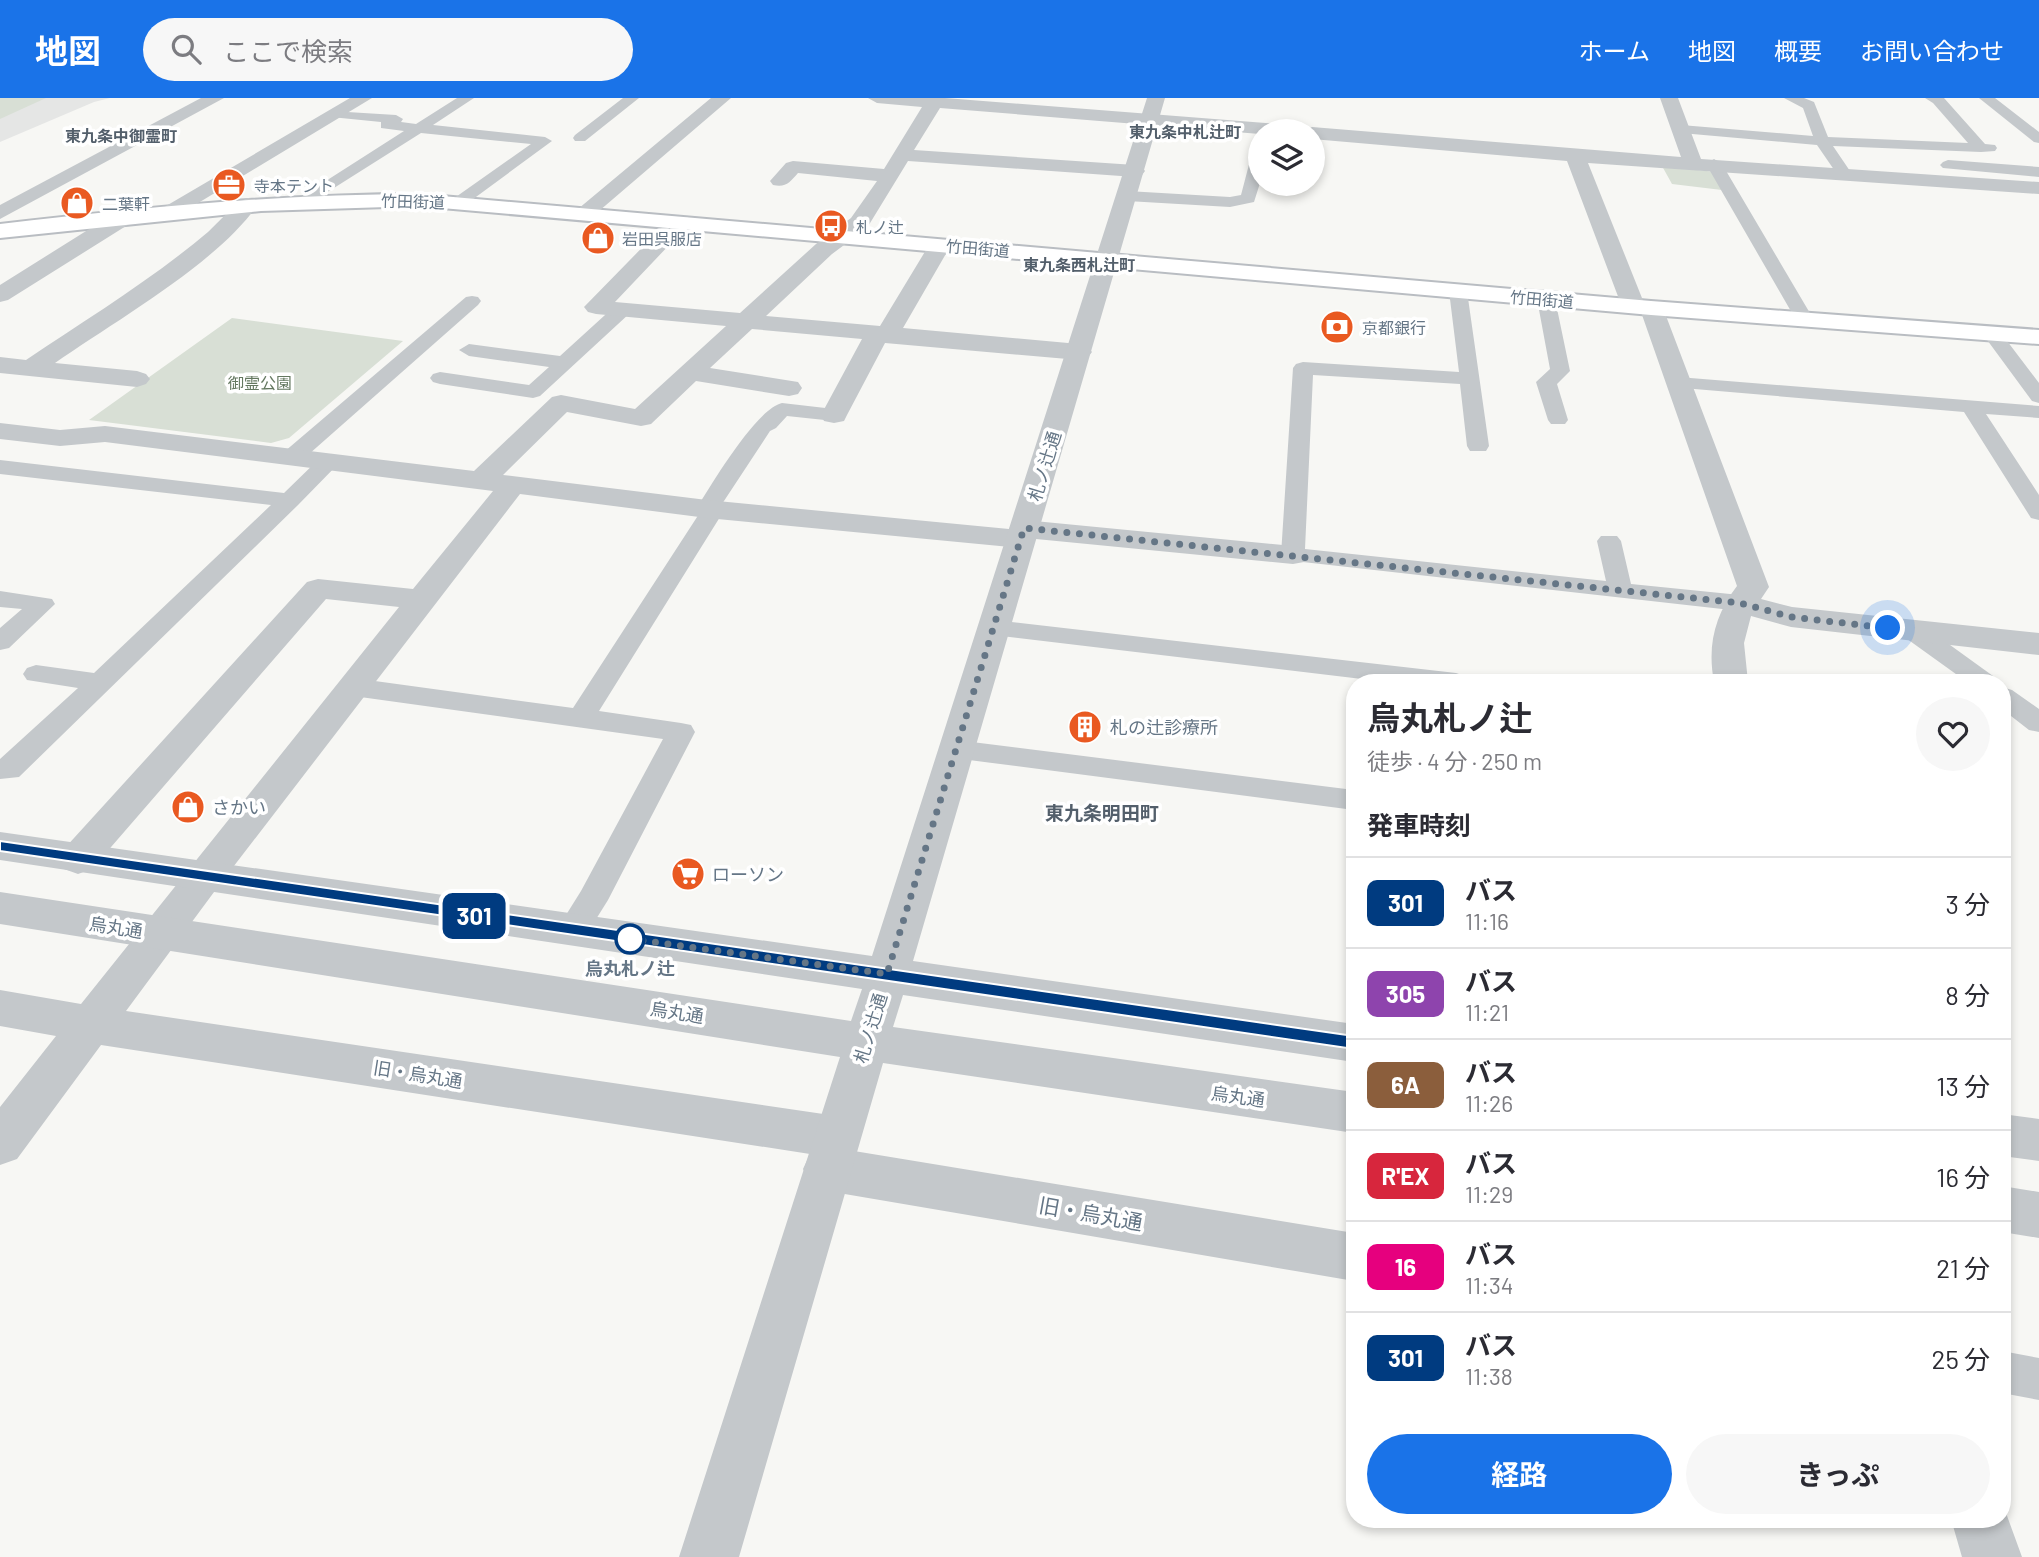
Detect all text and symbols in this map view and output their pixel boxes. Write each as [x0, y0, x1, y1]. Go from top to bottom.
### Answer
search box [143, 18, 633, 81]
text: 地図 [35, 30, 101, 70]
icon: search [167, 30, 205, 68]
text: ここで検索 [223, 35, 353, 66]
text: ホーム [1579, 36, 1650, 65]
text: 地図 [1688, 36, 1736, 65]
text: 概要 [1774, 36, 1822, 65]
text: お問い合わせ [1860, 36, 2004, 65]
map controls [1248, 119, 1325, 196]
button: layers [1248, 119, 1325, 196]
district label: 東九条中札辻町 [1129, 122, 1241, 141]
district label: 東九条中御霊町 [65, 126, 177, 145]
office icon: 寺本テント [210, 166, 248, 204]
place label: 寺本テント [254, 176, 334, 195]
shop icon: 二葉軒 [58, 184, 96, 222]
street label: 竹田街道 [381, 190, 445, 212]
place label: 二葉軒 [102, 194, 150, 213]
bus stop icon: 札ノ辻 [812, 207, 850, 245]
place label: 札ノ辻 [856, 217, 904, 236]
shop icon: 岩田呉服店 [579, 219, 617, 257]
place label: 岩田呉服店 [622, 229, 702, 248]
street label: 竹田街道 [945, 236, 1011, 260]
district label: 東九条西札辻町 [1023, 255, 1135, 274]
street label: 竹田街道 [1509, 287, 1575, 311]
bank icon: 京都銀行 [1318, 308, 1356, 346]
place label: 京都銀行 [1362, 318, 1426, 337]
park label: 御霊公園 [228, 373, 292, 392]
street label: 札ノ辻通 [1023, 428, 1065, 504]
your location [1870, 610, 1905, 645]
text: 烏丸札ノ辻 [1367, 697, 1532, 737]
button: heart [1916, 697, 1990, 771]
building icon: 札の辻診療所 [1066, 708, 1104, 746]
place label: 札の辻診療所 [1110, 716, 1218, 738]
text: 徒歩 · 4 分 · 250 m [1367, 747, 1542, 775]
shop icon: さかい [169, 788, 207, 826]
place label: さかい [212, 796, 266, 818]
district label: 東九条明田町 [1045, 801, 1159, 824]
text: 発車時刻 [1367, 809, 1471, 840]
supermarket icon: ローソン [669, 855, 707, 893]
place label: ローソン [712, 863, 784, 885]
text: バス [1465, 874, 1517, 905]
text: 301 [1388, 888, 1423, 917]
text: 3 分 [1945, 888, 1990, 919]
line badge: 301 [434, 893, 514, 939]
text: 301 [457, 901, 491, 930]
text: 11:16 [1465, 907, 1509, 935]
street label: 烏丸通 [88, 912, 144, 942]
marker: 烏丸札ノ辻 [615, 924, 645, 954]
place label: 烏丸札ノ辻 [585, 957, 675, 979]
text: バス [1465, 965, 1517, 996]
text: 305 [1386, 979, 1425, 1008]
text: 8 分 [1945, 979, 1990, 1010]
street label: 札ノ辻通 [849, 990, 891, 1066]
street label: 烏丸通 [649, 997, 705, 1027]
text: 11:21 [1465, 998, 1509, 1026]
street label: 旧・烏丸通 [372, 1056, 464, 1092]
text: バス [1465, 1056, 1517, 1087]
text: 6A [1391, 1070, 1420, 1099]
text: 13 分 [1936, 1070, 1990, 1101]
street label: 烏丸通 [1210, 1081, 1266, 1111]
text: 11:26 [1465, 1089, 1513, 1117]
text: バス [1465, 1147, 1517, 1178]
text: R'EX [1382, 1161, 1429, 1190]
text: 16 分 [1936, 1161, 1990, 1192]
text: 11:29 [1465, 1180, 1513, 1208]
street label: 旧・烏丸通 [1037, 1192, 1145, 1234]
text: バス [1465, 1238, 1517, 1269]
text: 16 [1395, 1252, 1416, 1281]
text: 21 分 [1936, 1252, 1990, 1283]
text: 11:34 [1465, 1271, 1513, 1299]
text: バス [1465, 1329, 1517, 1360]
text: 301 [1388, 1343, 1423, 1372]
text: 25 分 [1931, 1343, 1990, 1374]
text: 11:38 [1465, 1362, 1513, 1390]
button: 経路 [1367, 1434, 1672, 1514]
button: きっぷ [1686, 1434, 1990, 1514]

